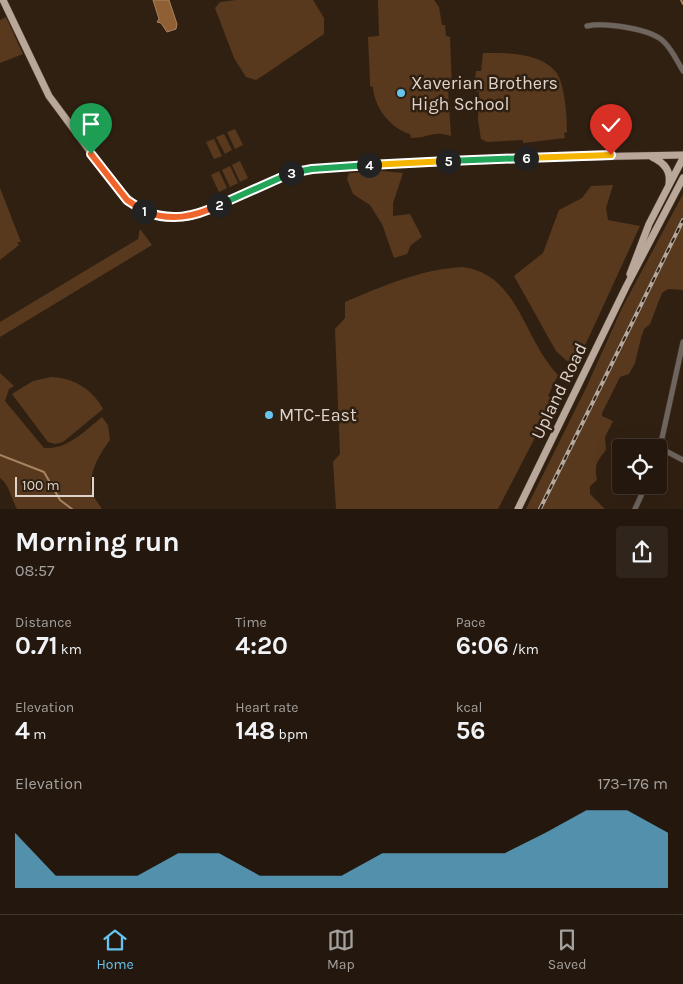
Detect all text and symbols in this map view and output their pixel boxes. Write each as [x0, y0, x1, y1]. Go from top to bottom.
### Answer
place label: Xaverian Brothers High School [411, 72, 558, 115]
marker: Xaverian Brothers High School [395, 87, 407, 99]
pin [70, 103, 112, 154]
pin [590, 104, 632, 155]
icon: arrive [77, 110, 105, 138]
icon: check [597, 111, 625, 139]
pin: 6 [514, 146, 538, 170]
pin: 5 [436, 148, 460, 174]
text: 6 [522, 150, 531, 167]
pin: 4 [356, 152, 382, 178]
text: 5 [444, 153, 453, 170]
text: 4 [365, 157, 374, 174]
pin: 3 [278, 160, 304, 186]
text: 3 [287, 165, 296, 182]
pin: 2 [206, 192, 232, 218]
text: 2 [215, 197, 224, 214]
pin: 1 [132, 198, 156, 224]
text: 1 [142, 203, 147, 220]
street label: Upland Road [526, 339, 592, 443]
place label: MTC-East [279, 404, 357, 426]
marker: MTC-East [263, 409, 275, 421]
map controls [612, 439, 667, 494]
button: locate [612, 439, 667, 494]
scale bar [15, 474, 94, 497]
text: 100 m [22, 477, 60, 494]
text: Morning run [15, 525, 180, 558]
button: share [616, 526, 668, 578]
text: 08:57 [15, 561, 55, 580]
text: Distance [15, 614, 72, 631]
text: Time [235, 614, 267, 631]
text: Pace [456, 614, 486, 631]
text: 0.71 [15, 631, 58, 660]
text: 4:20 [235, 631, 288, 660]
text: 6:06 [456, 631, 509, 660]
text: km [58, 641, 82, 658]
text: /km [509, 641, 539, 658]
text: Elevation [15, 699, 74, 716]
text: Heart rate [235, 699, 298, 716]
text: kcal [456, 699, 482, 716]
text: 4 [15, 716, 30, 745]
text: 148 [235, 716, 275, 745]
text: 56 [456, 716, 485, 745]
text: m [30, 726, 46, 743]
text: bpm [275, 726, 308, 743]
text: Elevation [15, 774, 83, 793]
text: 173–176 m [597, 774, 668, 793]
tab: Home [97, 926, 134, 973]
tab: Map [327, 926, 355, 973]
tab: Saved [548, 926, 587, 973]

